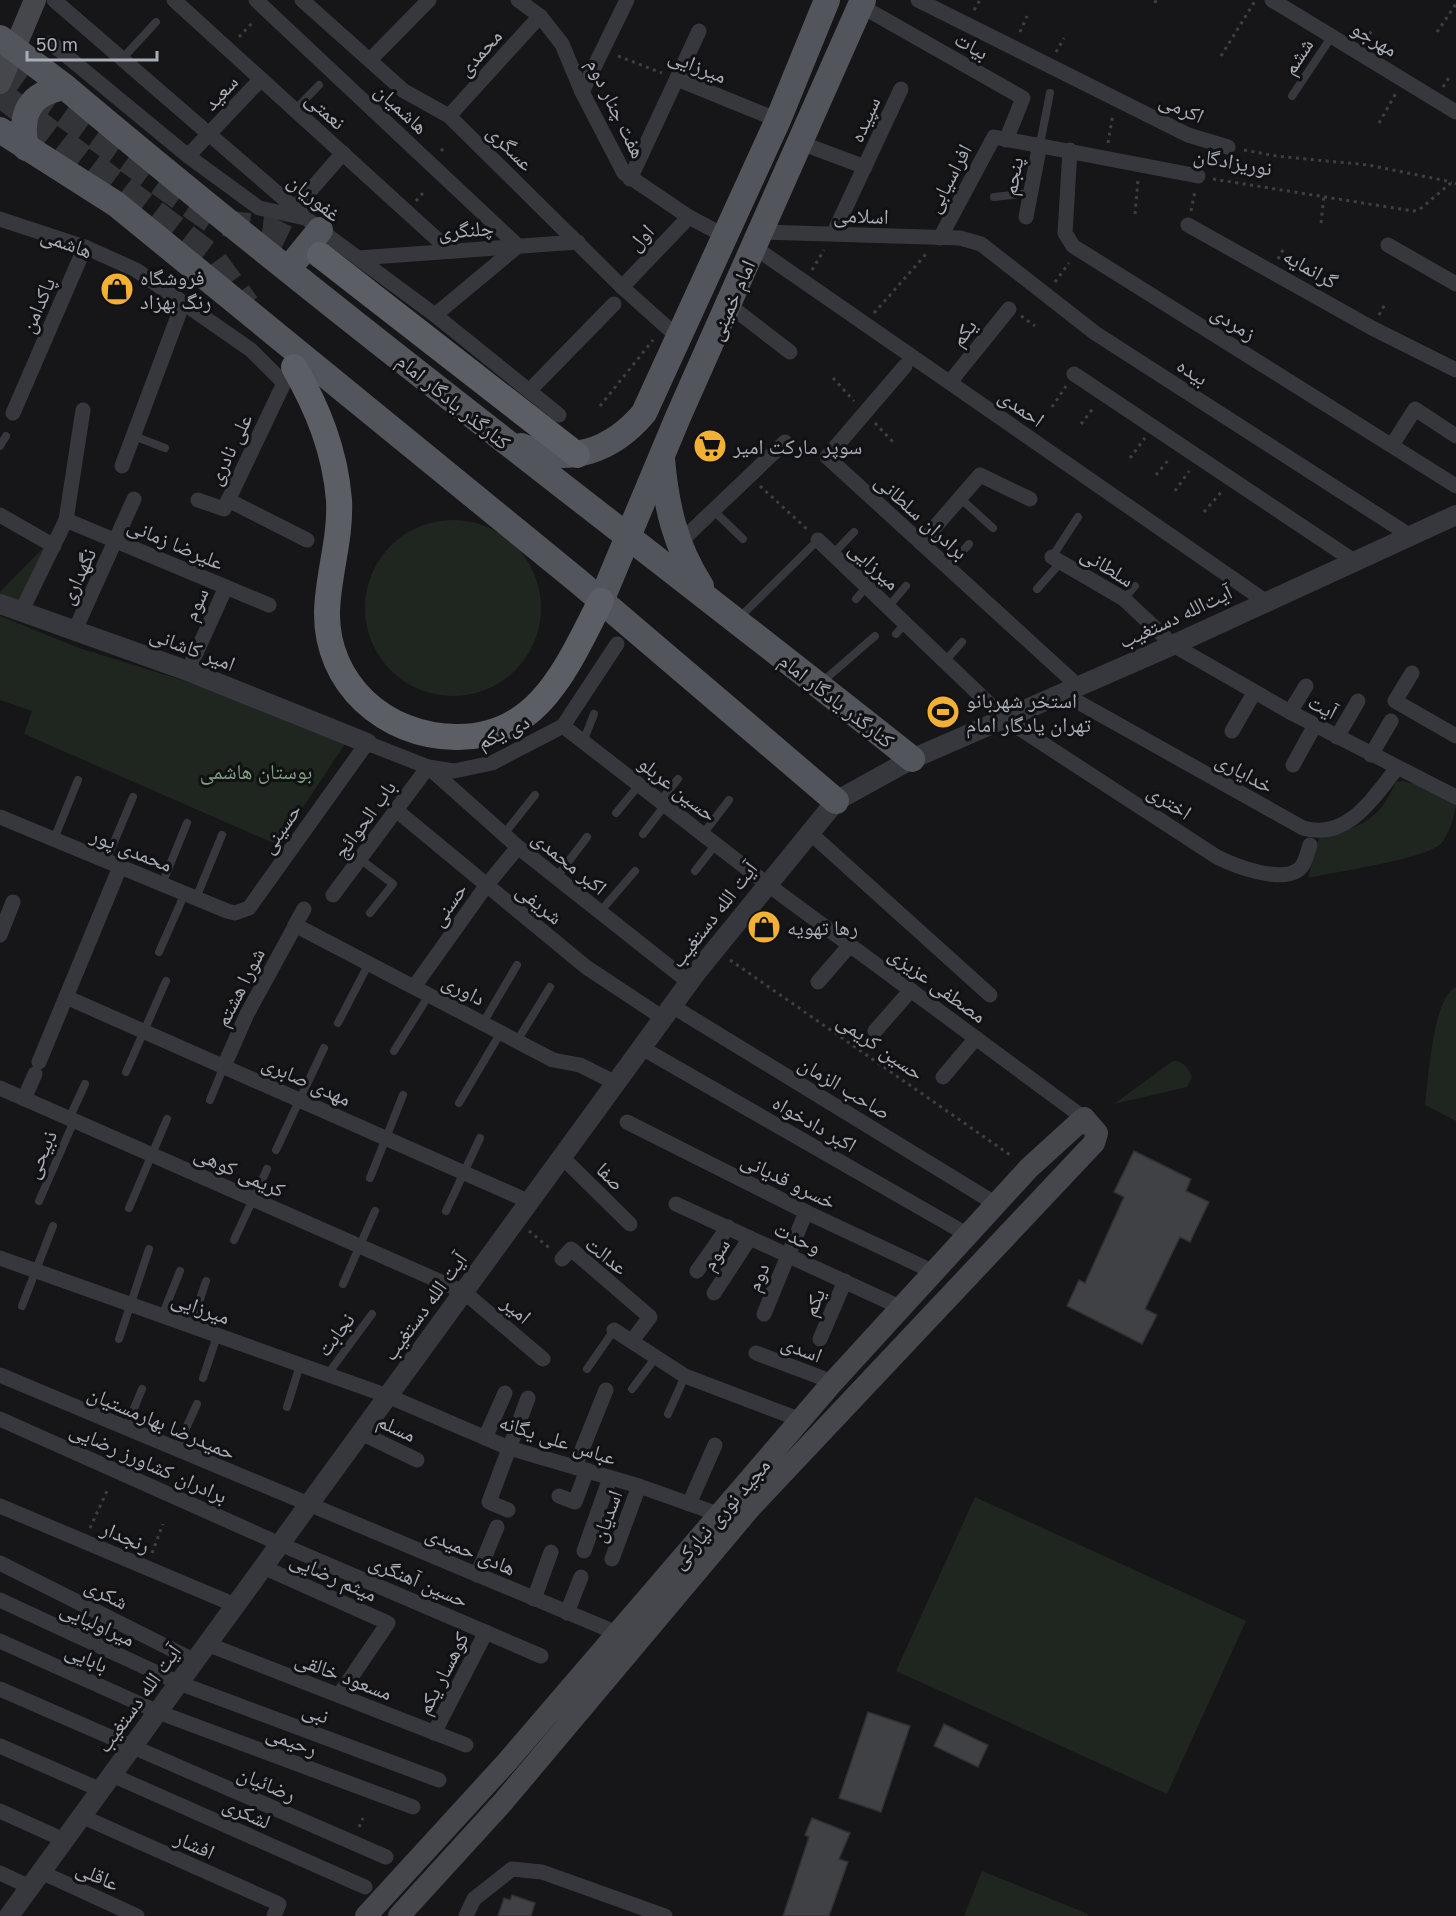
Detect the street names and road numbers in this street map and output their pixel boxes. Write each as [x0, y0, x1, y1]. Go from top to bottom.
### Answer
street label: مهرجو [1347, 14, 1403, 62]
street label: محمدی [451, 23, 507, 81]
street label: بیات [950, 25, 994, 65]
street label: ششم [1276, 33, 1320, 80]
street label: میرزایی [665, 42, 731, 89]
street label: هفت چنار دوم [580, 54, 652, 163]
street label: سعید [197, 68, 243, 116]
street label: هاشمیان [370, 77, 434, 139]
street label: نعمتی [300, 85, 351, 136]
street label: اکرمی [1155, 86, 1208, 129]
street label: سپیده [842, 92, 886, 146]
street label: عسگری [482, 118, 540, 176]
street label: افراسیابی [919, 139, 978, 217]
street label: نوریزادگان [1192, 141, 1274, 181]
street label: پنجم [996, 155, 1030, 198]
street label: غفوریان [283, 167, 347, 227]
street label: اسلامی [833, 201, 889, 230]
street label: چلنگری [437, 214, 495, 244]
street label: اول [621, 218, 659, 256]
street label: هاشمی [37, 221, 96, 264]
street label: گرانمایه [1279, 242, 1343, 294]
street label: امام خمینی [702, 256, 762, 345]
street label: پاکدامن [14, 273, 61, 337]
street label: زمردی [1207, 298, 1261, 346]
street label: یکم [944, 313, 983, 352]
street label: کنارگذر یادگار امام [391, 347, 516, 457]
street label: بیده [1173, 351, 1213, 391]
street label: احمدی [994, 382, 1050, 432]
street label: علی نادری [201, 409, 258, 489]
street label: برادران سلطانی [869, 467, 974, 565]
street label: علیرضا زمانی [124, 511, 228, 576]
street label: میرزایی [843, 535, 906, 596]
street label: سلطانی [1076, 540, 1139, 593]
street label: نگهداری [53, 544, 101, 608]
street label: آیت‌الله دستغیب [1114, 578, 1236, 654]
street label: سوم [176, 583, 216, 626]
street label: امیر کاشانی [146, 620, 239, 677]
street label: کنارگذر یادگار امام [773, 647, 900, 755]
street label: آیت [1304, 688, 1343, 725]
street label: دی یکم [473, 708, 534, 756]
street label: خدایاری [1212, 746, 1278, 798]
street label: حسین عربلو [633, 749, 722, 827]
street label: باب الحوائج [327, 775, 402, 864]
street label: اختری [1143, 777, 1197, 825]
street label: حسینی [253, 798, 307, 859]
street label: محمدی پور [86, 821, 177, 877]
street label: اکبر محمدی [527, 824, 613, 900]
street label: آیت الله دستغیب [664, 855, 763, 972]
street label: حسنی [424, 877, 473, 932]
street label: شریفی [511, 877, 568, 930]
street label: مصطفی عزیزی [883, 940, 992, 1029]
street label: شورا هشتم [208, 943, 272, 1032]
street label: داوری [438, 967, 490, 1011]
street label: حسین کریمی [832, 1007, 929, 1086]
street label: مهدی صابری [258, 1049, 356, 1111]
street label: صاحب الزمان [794, 1049, 896, 1125]
street label: اکبر دادخواه [768, 1089, 862, 1157]
street label: ذبیحی [18, 1126, 63, 1183]
street label: کریمی کوهی [190, 1140, 290, 1204]
street label: خسرو قدیانی [737, 1146, 841, 1215]
street label: صفا [591, 1156, 631, 1196]
street label: وحدت [770, 1215, 826, 1259]
street label: عدالت [580, 1230, 634, 1280]
street label: سوم [695, 1233, 737, 1276]
street label: آیت الله دستغیب [376, 1246, 472, 1365]
street label: دوم [739, 1259, 776, 1296]
street label: میرزایی [168, 1284, 234, 1330]
street label: یکم [796, 1284, 832, 1321]
street label: امیر [496, 1289, 537, 1329]
street label: نجابت [310, 1307, 360, 1361]
street label: اسدی [778, 1328, 826, 1368]
street label: حمیدرضا بهارمستیان [84, 1379, 240, 1465]
street label: مسلم [373, 1407, 420, 1449]
street label: عباس علی یگانه [496, 1408, 620, 1471]
street label: برادران کشاورز رضایی [66, 1416, 232, 1509]
street label: مجید نوری نیارکی [665, 1452, 776, 1574]
street label: اسدیان [585, 1486, 627, 1546]
street label: رنجدار [97, 1514, 155, 1558]
street label: هادی حمیدی [422, 1519, 520, 1581]
street label: میثم رضایی [286, 1545, 382, 1609]
street label: حسین آهنگری [365, 1547, 473, 1613]
street label: شکری [81, 1571, 133, 1615]
street label: میراولیایی [56, 1594, 139, 1652]
street label: کوهسار یکم [410, 1627, 476, 1720]
street label: بابایی [61, 1636, 112, 1679]
street label: آیت الله دستغیب [90, 1638, 186, 1757]
street label: مسعود خالقی [292, 1645, 396, 1706]
street label: نبی [299, 1695, 333, 1730]
street label: رحیمی [263, 1719, 321, 1762]
street label: رضائیان [234, 1759, 300, 1807]
street label: لشکری [219, 1790, 275, 1834]
street label: افشار [170, 1823, 219, 1864]
street label: عاقلی [72, 1854, 124, 1897]

